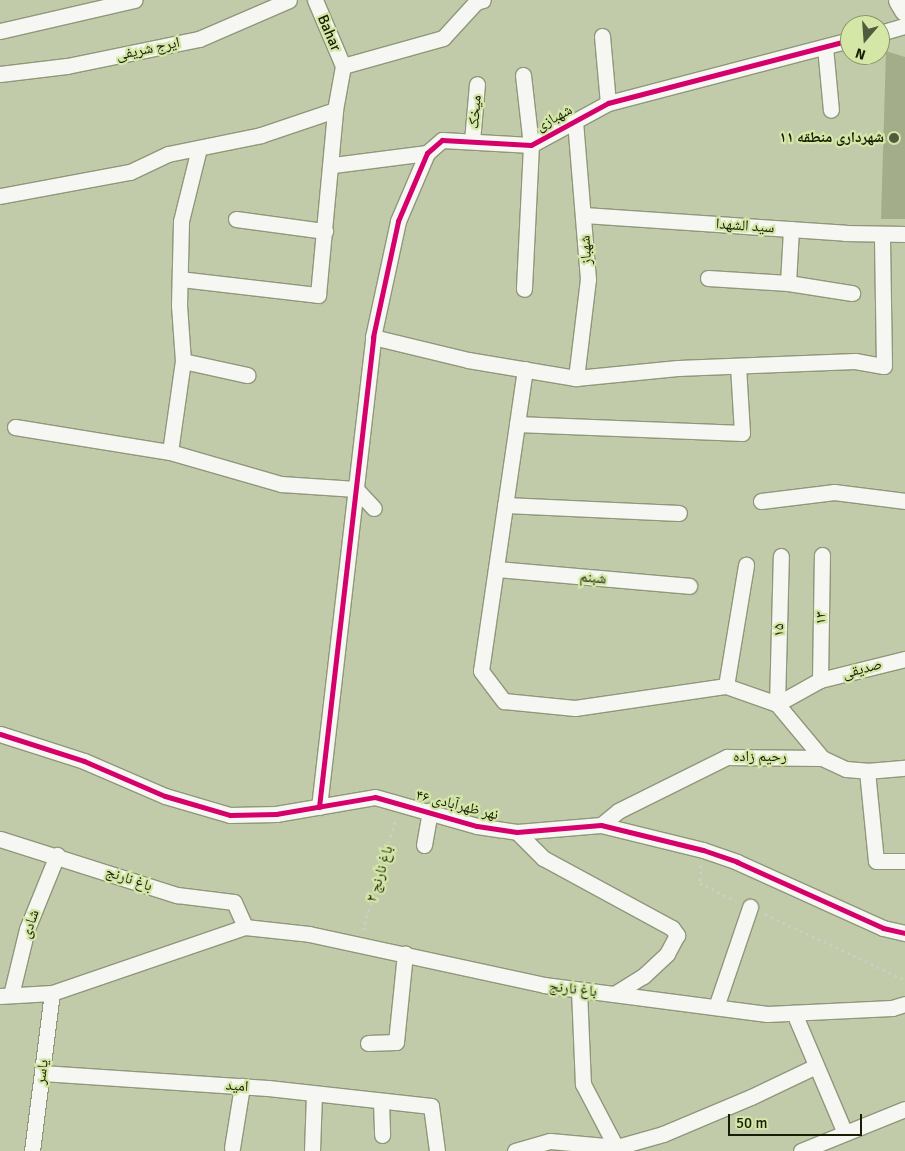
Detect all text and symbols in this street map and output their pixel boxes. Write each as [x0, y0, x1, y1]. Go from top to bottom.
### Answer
street label: Bahar [313, 12, 345, 54]
north arrow [840, 15, 890, 65]
street label: ایرج شریفی [114, 33, 182, 65]
text: N [853, 44, 868, 63]
street label: میخک [465, 94, 485, 130]
street label: شهبازی [533, 101, 575, 135]
place label: شهرداری منطقه ۱۱ [779, 129, 884, 147]
marker: شهرداری منطقه ۱۱ [888, 132, 900, 144]
street label: سید الشهدا [715, 215, 775, 237]
street label: شهباز [576, 235, 596, 265]
street label: شبنم [579, 568, 607, 588]
street label: ۱۳ [812, 611, 830, 625]
street label: ۱۵ [770, 623, 788, 637]
street label: صدیقی [840, 655, 884, 683]
street label: رحیم زاده [733, 748, 787, 766]
street label: نهر ظهرآبادی ۴۶ [414, 786, 500, 824]
street label: باغ نارنج ۲ [363, 844, 397, 904]
street label: باغ نارنج [103, 863, 155, 895]
street label: شادی [17, 907, 43, 941]
street label: باغ نارنج [548, 977, 598, 1001]
street label: یاسر [32, 1059, 52, 1085]
street label: امید [225, 1076, 249, 1096]
scale bar [730, 1104, 864, 1136]
text: 50 m [736, 1114, 767, 1132]

